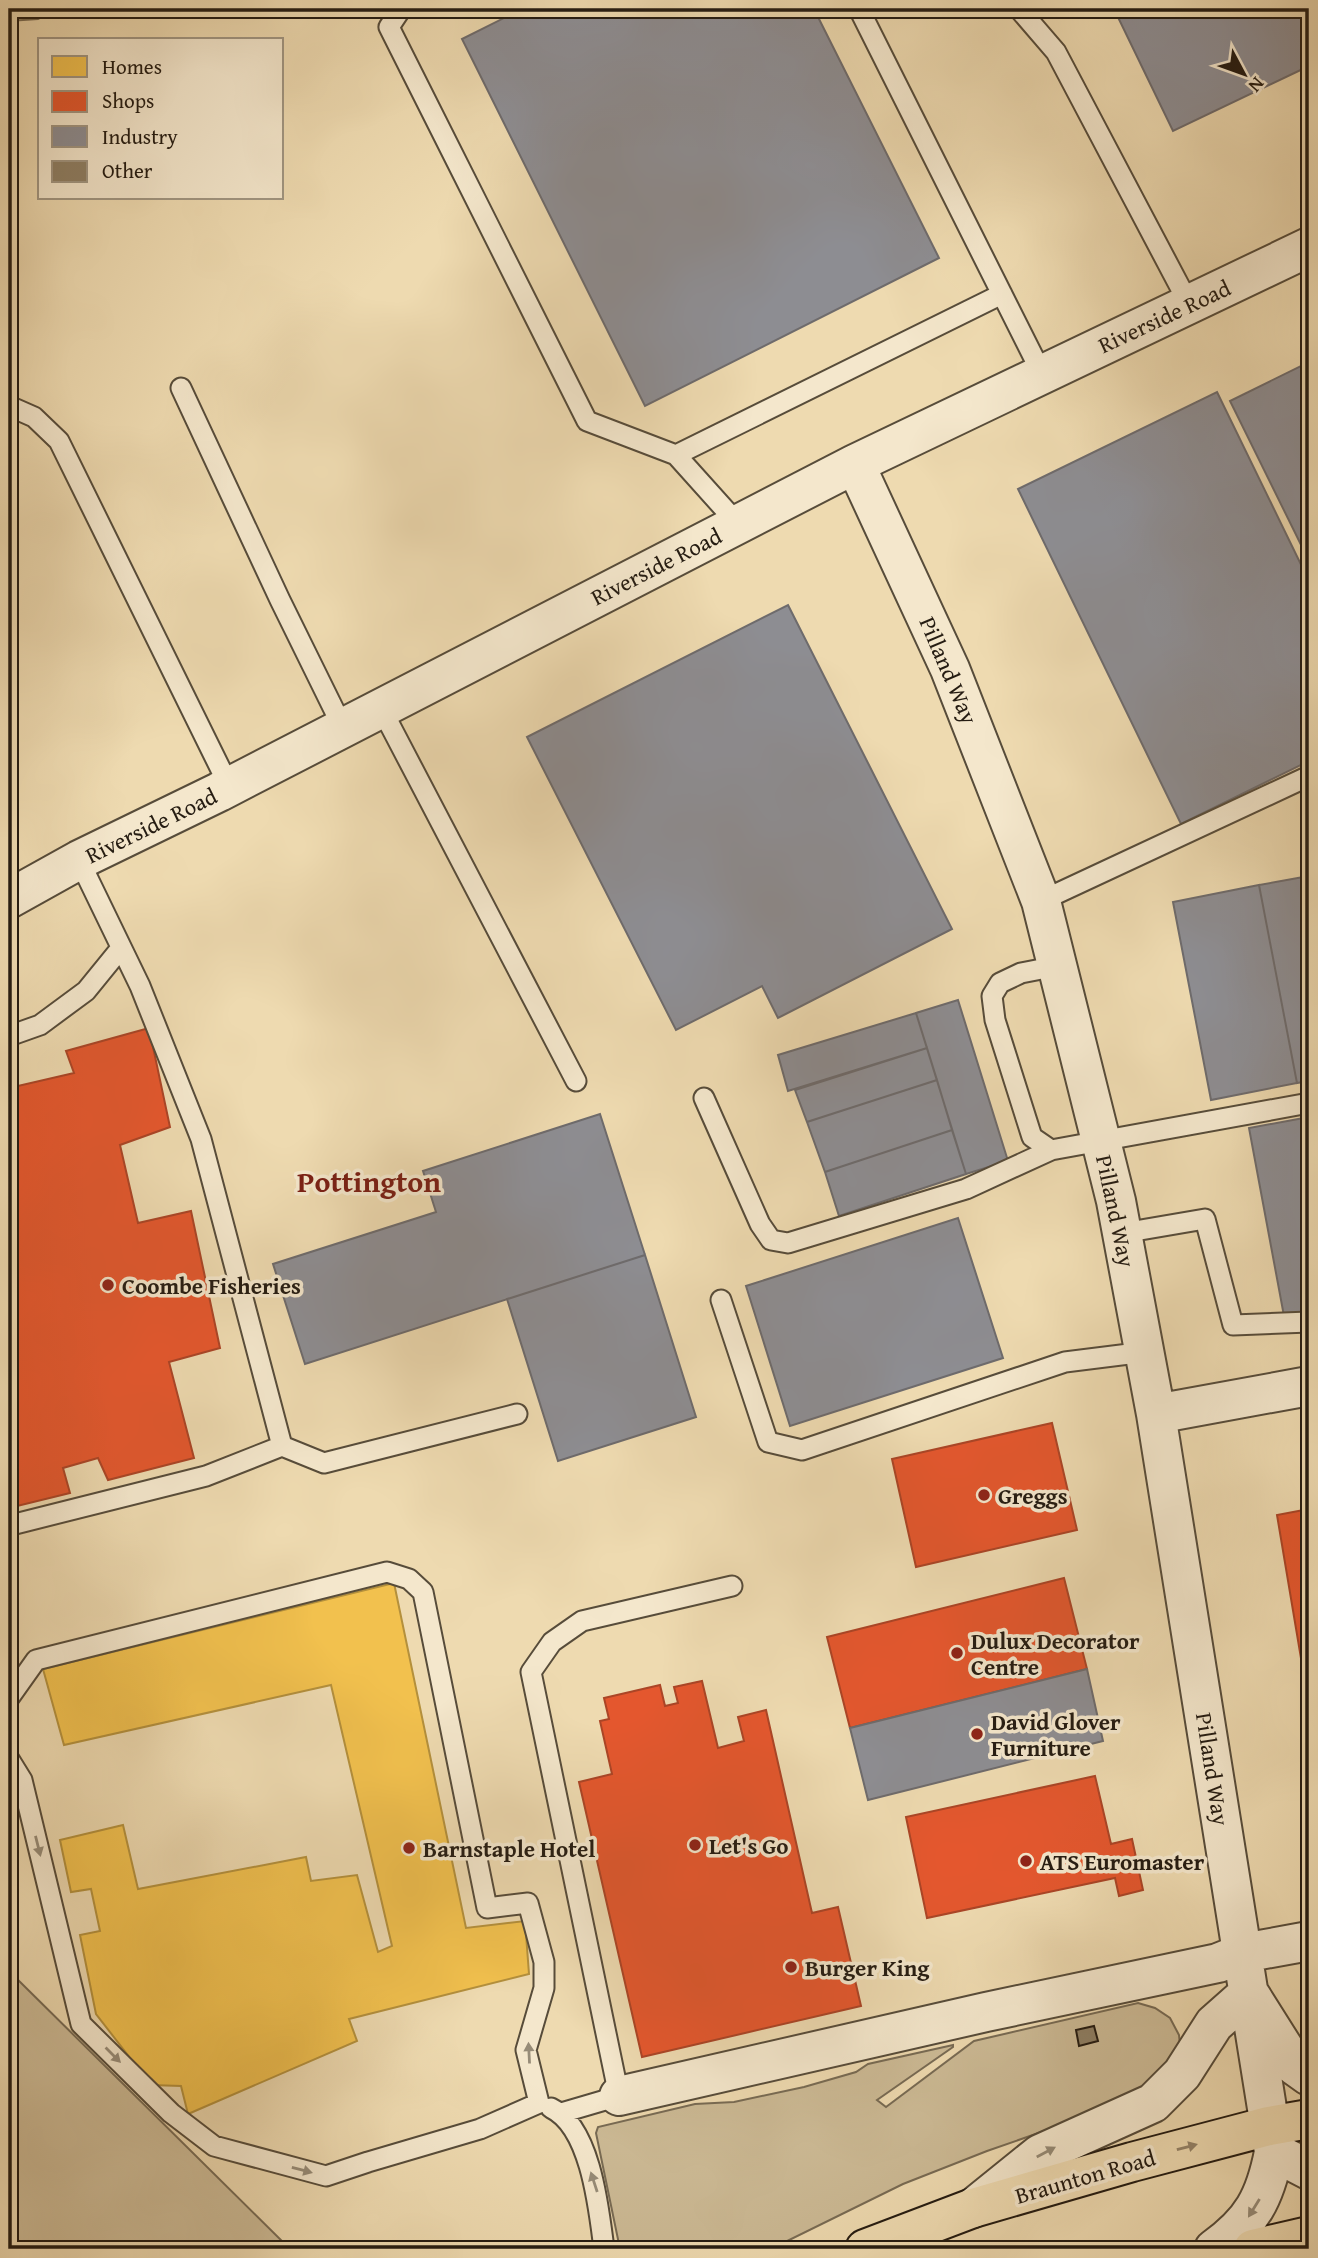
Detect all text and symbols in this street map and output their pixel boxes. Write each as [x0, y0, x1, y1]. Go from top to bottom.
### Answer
legend [38, 38, 284, 200]
north arrow [1210, 38, 1280, 108]
text: Homes [102, 51, 162, 82]
text: N [1242, 71, 1272, 99]
text: Shops [102, 85, 154, 116]
text: Industry [102, 121, 178, 152]
text: Other [102, 155, 153, 186]
street label: Riverside Road [1092, 271, 1236, 361]
street label: Riverside Road [585, 519, 728, 613]
street label: Pilland Way [912, 611, 987, 729]
street label: Riverside Road [80, 779, 223, 871]
street label: Pilland Way [1088, 1152, 1144, 1271]
district label: Pottington [297, 1159, 441, 1203]
place label: Coombe Fisheries [122, 1269, 301, 1302]
marker: Coombe Fisheries [100, 1277, 116, 1293]
place label: Greggs [998, 1479, 1068, 1512]
marker: Greggs [976, 1487, 992, 1503]
place label: Dulux Decorator Centre [971, 1624, 1140, 1683]
marker: Dulux Decorator Centre [949, 1645, 965, 1661]
place label: David Glover Furniture [991, 1705, 1121, 1764]
street label: Pilland Way [1188, 1710, 1238, 1828]
marker: David Glover Furniture [969, 1726, 985, 1742]
place label: Let's Go [709, 1829, 789, 1862]
place label: Barnstaple Hotel [423, 1832, 595, 1865]
one-way arrow [33, 1835, 44, 1857]
marker: Let's Go [687, 1837, 703, 1853]
marker: Barnstaple Hotel [401, 1840, 417, 1856]
place label: ATS Euromaster [1040, 1845, 1205, 1878]
marker: ATS Euromaster [1018, 1853, 1034, 1869]
place label: Burger King [805, 1951, 930, 1984]
marker: Burger King [783, 1959, 799, 1975]
one-way arrow [524, 2042, 535, 2064]
one-way arrow [104, 2047, 121, 2064]
street label: Braunton Road [1011, 2140, 1160, 2212]
one-way arrow [1176, 2141, 1198, 2152]
one-way arrow [1036, 2146, 1056, 2158]
one-way arrow [291, 2165, 313, 2176]
one-way arrow [588, 2171, 598, 2192]
one-way arrow [1248, 2198, 1261, 2217]

